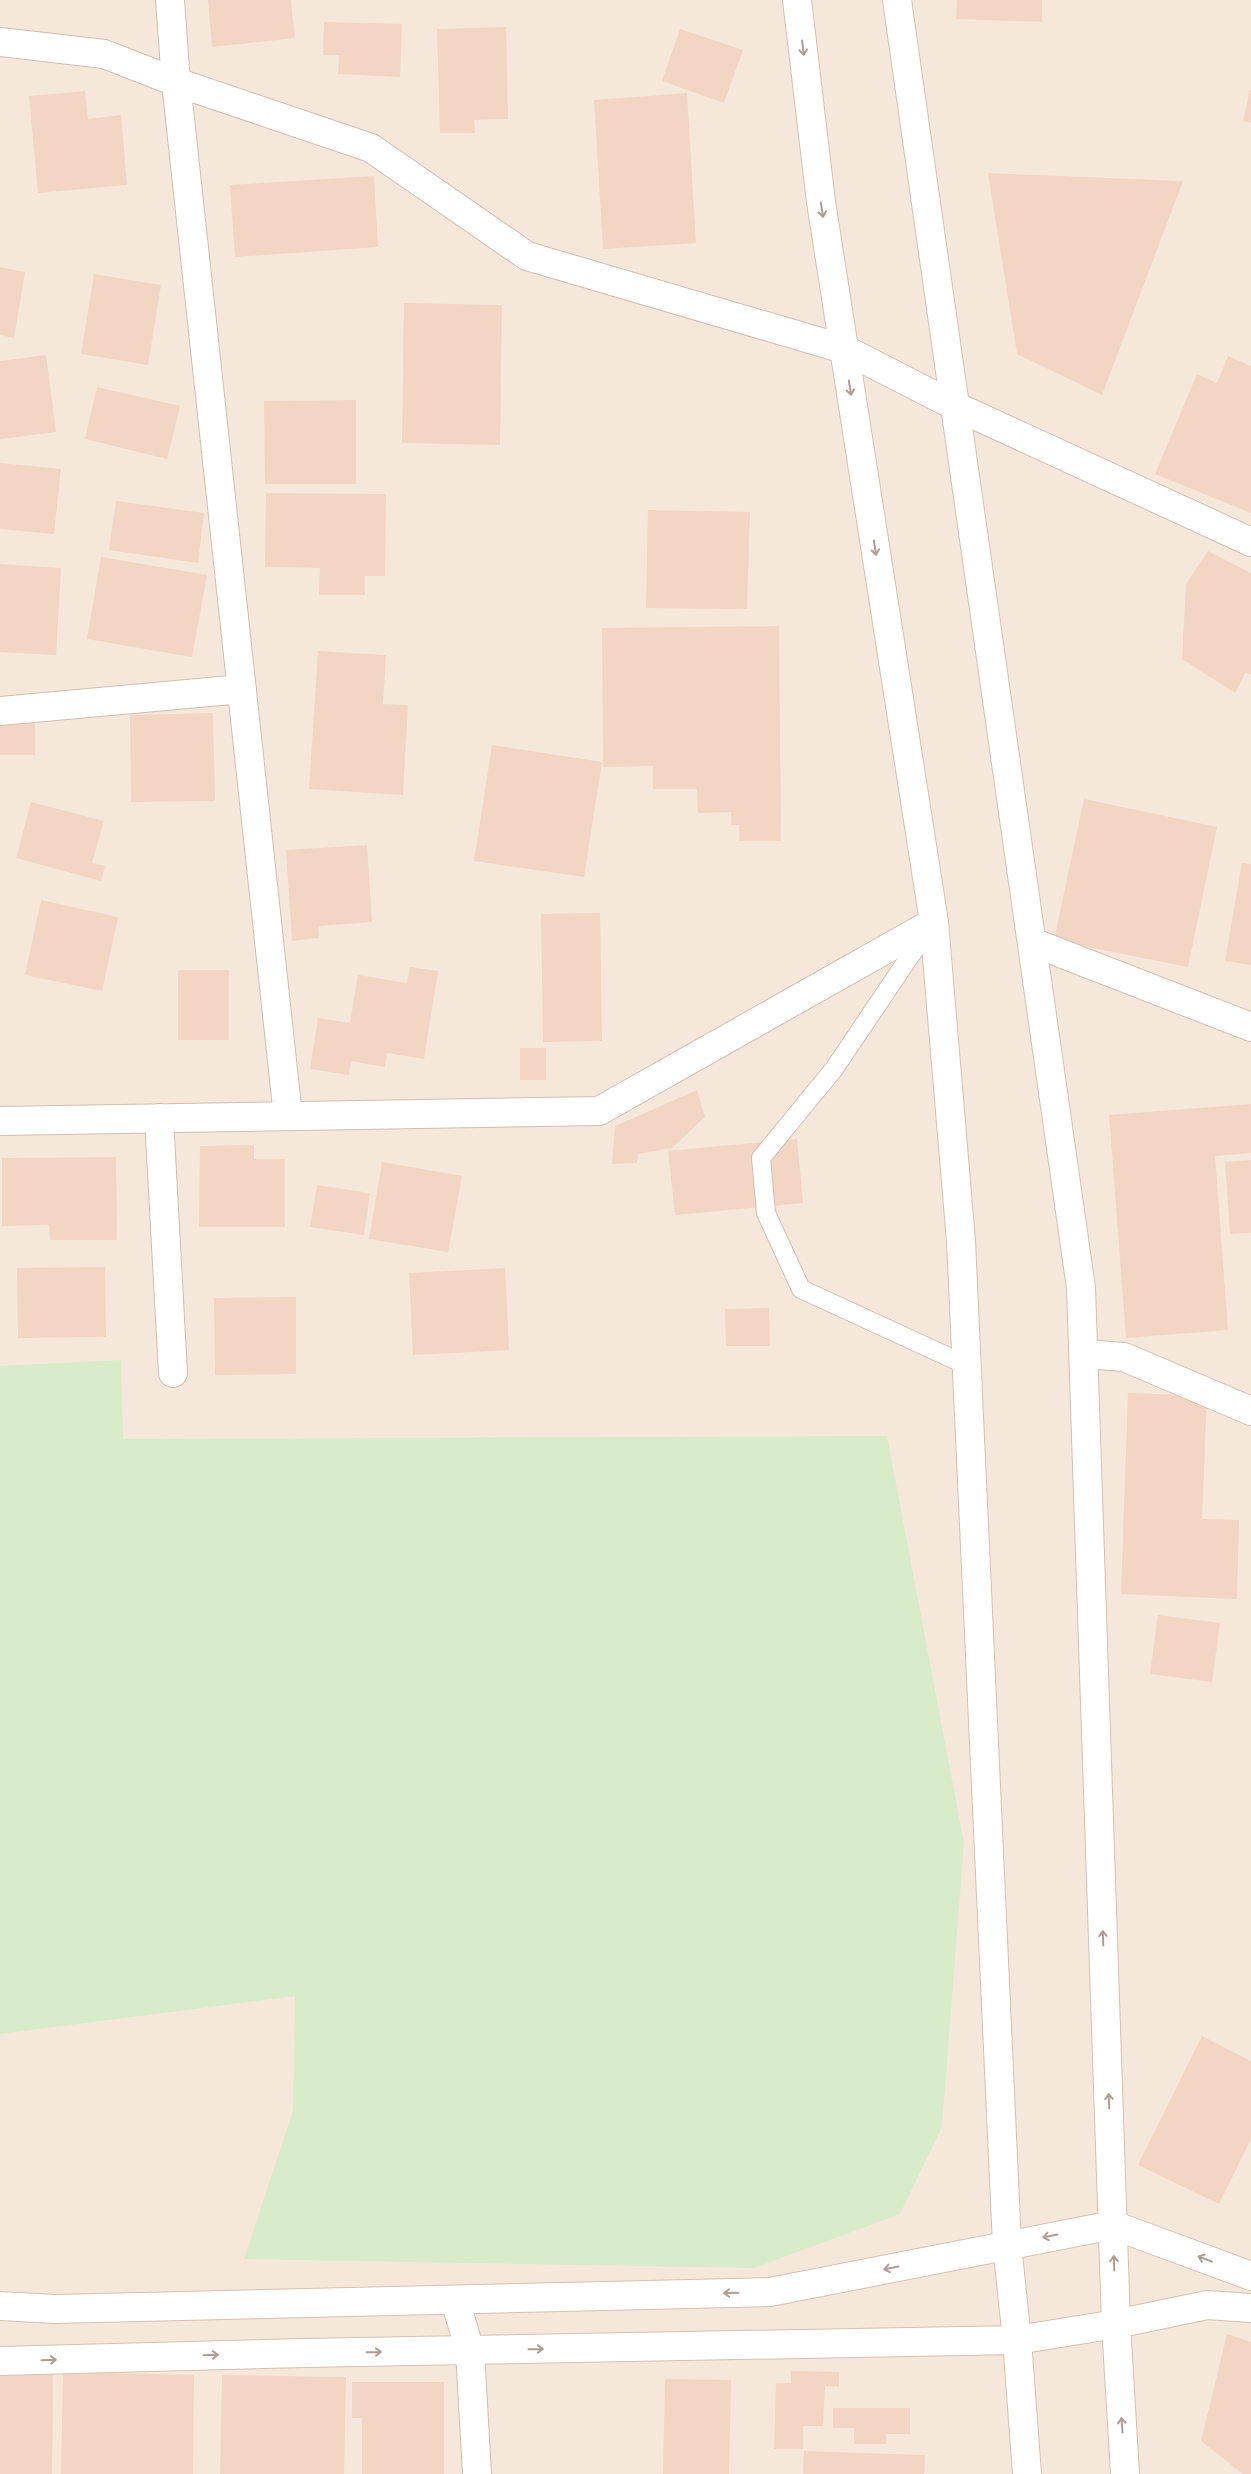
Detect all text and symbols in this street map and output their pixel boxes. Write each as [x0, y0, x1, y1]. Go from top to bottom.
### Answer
one-way arrow [798, 40, 808, 56]
one-way arrow [817, 201, 827, 217]
one-way arrow [845, 379, 855, 395]
one-way arrow [870, 540, 880, 556]
one-way arrow [1099, 1931, 1108, 1947]
one-way arrow [1104, 2093, 1114, 2109]
one-way arrow [1043, 2232, 1059, 2242]
one-way arrow [1198, 2254, 1214, 2263]
one-way arrow [1110, 2255, 1119, 2271]
one-way arrow [883, 2263, 899, 2273]
one-way arrow [723, 2288, 739, 2298]
one-way arrow [528, 2344, 544, 2354]
one-way arrow [365, 2347, 381, 2357]
one-way arrow [203, 2351, 219, 2360]
one-way arrow [40, 2355, 56, 2365]
one-way arrow [1117, 2418, 1126, 2434]

